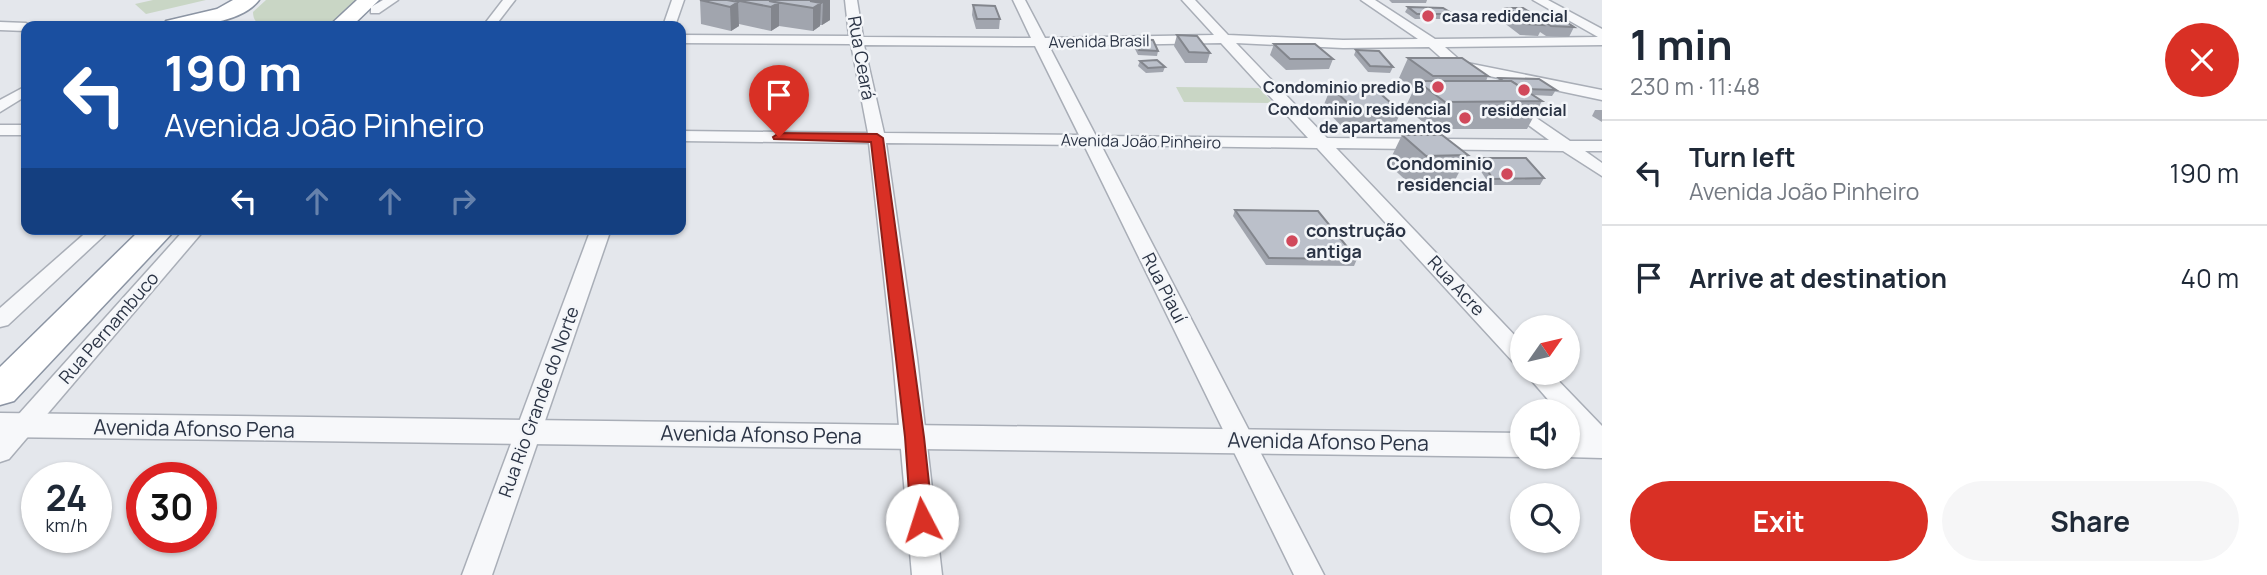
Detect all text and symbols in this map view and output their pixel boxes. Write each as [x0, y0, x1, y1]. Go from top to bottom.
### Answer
place label: casa redidencial [1442, 5, 1568, 27]
marker: casa redidencial [1420, 8, 1436, 24]
street label: Rua Ceará [843, 14, 881, 102]
text: 1 min [1630, 15, 1733, 73]
button: close [2165, 23, 2239, 97]
street label: Avenida Brasil [1048, 29, 1150, 53]
text: 190 m [164, 39, 302, 106]
icon: left [49, 49, 140, 140]
pin [749, 65, 809, 137]
text: 230 m · 11:48 [1630, 70, 1760, 102]
icon: arrive [760, 76, 798, 114]
place label: Condominio predio B [1263, 76, 1424, 98]
marker: Condominio predio B [1430, 79, 1446, 95]
marker: residencial [1516, 82, 1532, 98]
place label: Condominio residencial de apartamentos [1268, 98, 1451, 138]
place label: residencial [1481, 99, 1567, 121]
text: Avenida João Pinheiro [164, 103, 484, 147]
marker: Condominio residencial de apartamentos [1457, 110, 1473, 126]
street label: Avenida João Pinheiro [1061, 129, 1221, 153]
text: Turn left [1689, 139, 1796, 175]
place label: Condominio residencial [1387, 151, 1493, 196]
icon: left [1630, 154, 1668, 192]
text: 190 m [2170, 155, 2239, 191]
marker: Condominio residencial [1499, 166, 1515, 182]
text: Avenida João Pinheiro [1689, 175, 1919, 207]
icon: left [225, 182, 263, 220]
icon: ahead [298, 182, 336, 220]
icon: ahead [371, 182, 409, 220]
icon: right [444, 182, 482, 220]
place label: construção antiga [1306, 218, 1406, 263]
marker: construção antiga [1284, 233, 1300, 249]
street label: Rua Piauí [1137, 248, 1193, 327]
street label: Rua Acre [1423, 250, 1491, 321]
icon: arrive [1630, 259, 1668, 297]
text: Arrive at destination [1689, 260, 1947, 296]
text: 40 m [2181, 260, 2239, 296]
street label: Rua Pernambuco [53, 266, 164, 388]
street label: Rua Rio Grande do Norte [492, 303, 584, 500]
north arrow [1510, 315, 1580, 385]
map controls [1510, 315, 1580, 553]
button: sound [1510, 399, 1580, 469]
street label: Avenida Afonso Pena [93, 412, 295, 444]
street label: Avenida Afonso Pena [660, 418, 862, 450]
street label: Avenida Afonso Pena [1227, 425, 1429, 457]
speed limit sign: 30 [126, 462, 217, 553]
text: 24 [46, 474, 87, 522]
button: Exit [1630, 481, 1928, 561]
button: Share [1942, 481, 2239, 561]
position arrow [885, 483, 959, 557]
button: search [1510, 483, 1580, 553]
text: km/h [46, 513, 87, 537]

